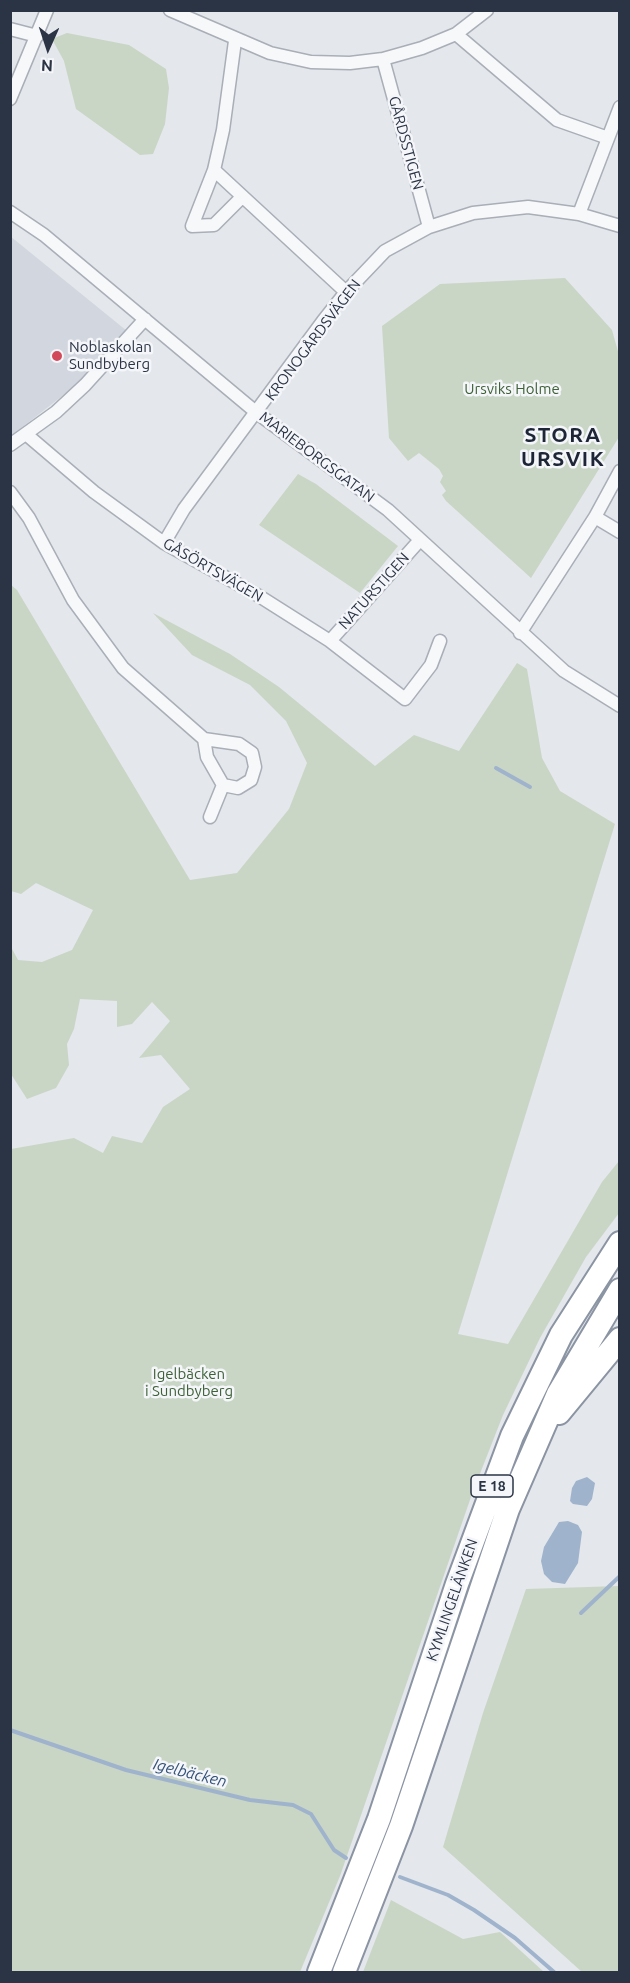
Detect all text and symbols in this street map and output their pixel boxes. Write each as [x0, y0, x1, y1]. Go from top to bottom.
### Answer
north arrow [18, 18, 78, 78]
text: N [41, 57, 53, 75]
street label: GÅRDSSTIGEN [385, 94, 427, 192]
street label: KRONOGÅRDSVÄGEN [261, 276, 365, 404]
place label: Noblaskolan Sundbyberg [69, 338, 152, 373]
marker: Noblaskolan Sundbyberg [50, 349, 64, 363]
park label: Ursviks Holme [464, 380, 560, 398]
street label: MARIEBORGSGATAN [256, 408, 378, 506]
district label: STORA URSVIK [521, 422, 605, 472]
street label: GÅSÖRTSVÄGEN [160, 534, 266, 606]
street label: NATURSTIGEN [335, 549, 413, 633]
park label: Igelbäcken i Sundbyberg [145, 1365, 233, 1400]
road number: E 18 [471, 1475, 513, 1497]
street label: KYMLINGELÄNKEN [423, 1536, 481, 1664]
water label: Igelbäcken [151, 1755, 229, 1791]

